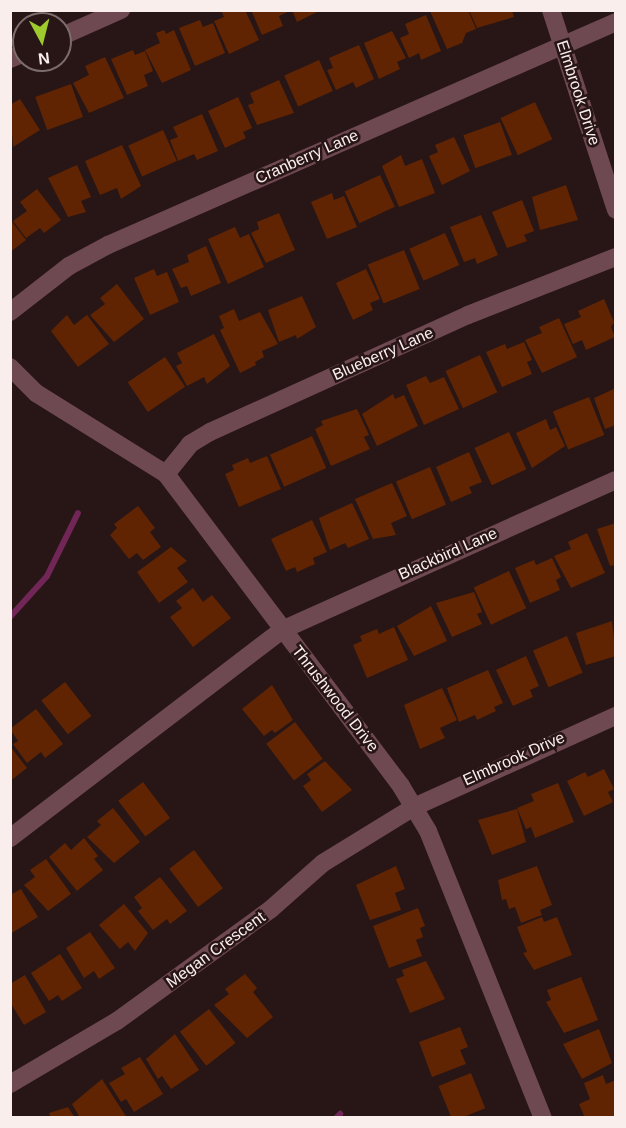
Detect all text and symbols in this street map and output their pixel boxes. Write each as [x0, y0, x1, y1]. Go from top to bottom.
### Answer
north arrow [12, 12, 72, 72]
street label: Elmbrook Drive [552, 38, 604, 148]
text: N [37, 49, 51, 68]
street label: Cranberry Lane [252, 126, 362, 188]
street label: Blueberry Lane [330, 323, 436, 385]
street label: Blackbird Lane [396, 524, 500, 584]
street label: Thrushwood Drive [287, 642, 383, 756]
street label: Elmbrook Drive [460, 728, 568, 790]
street label: Megan Crescent [163, 908, 269, 992]

